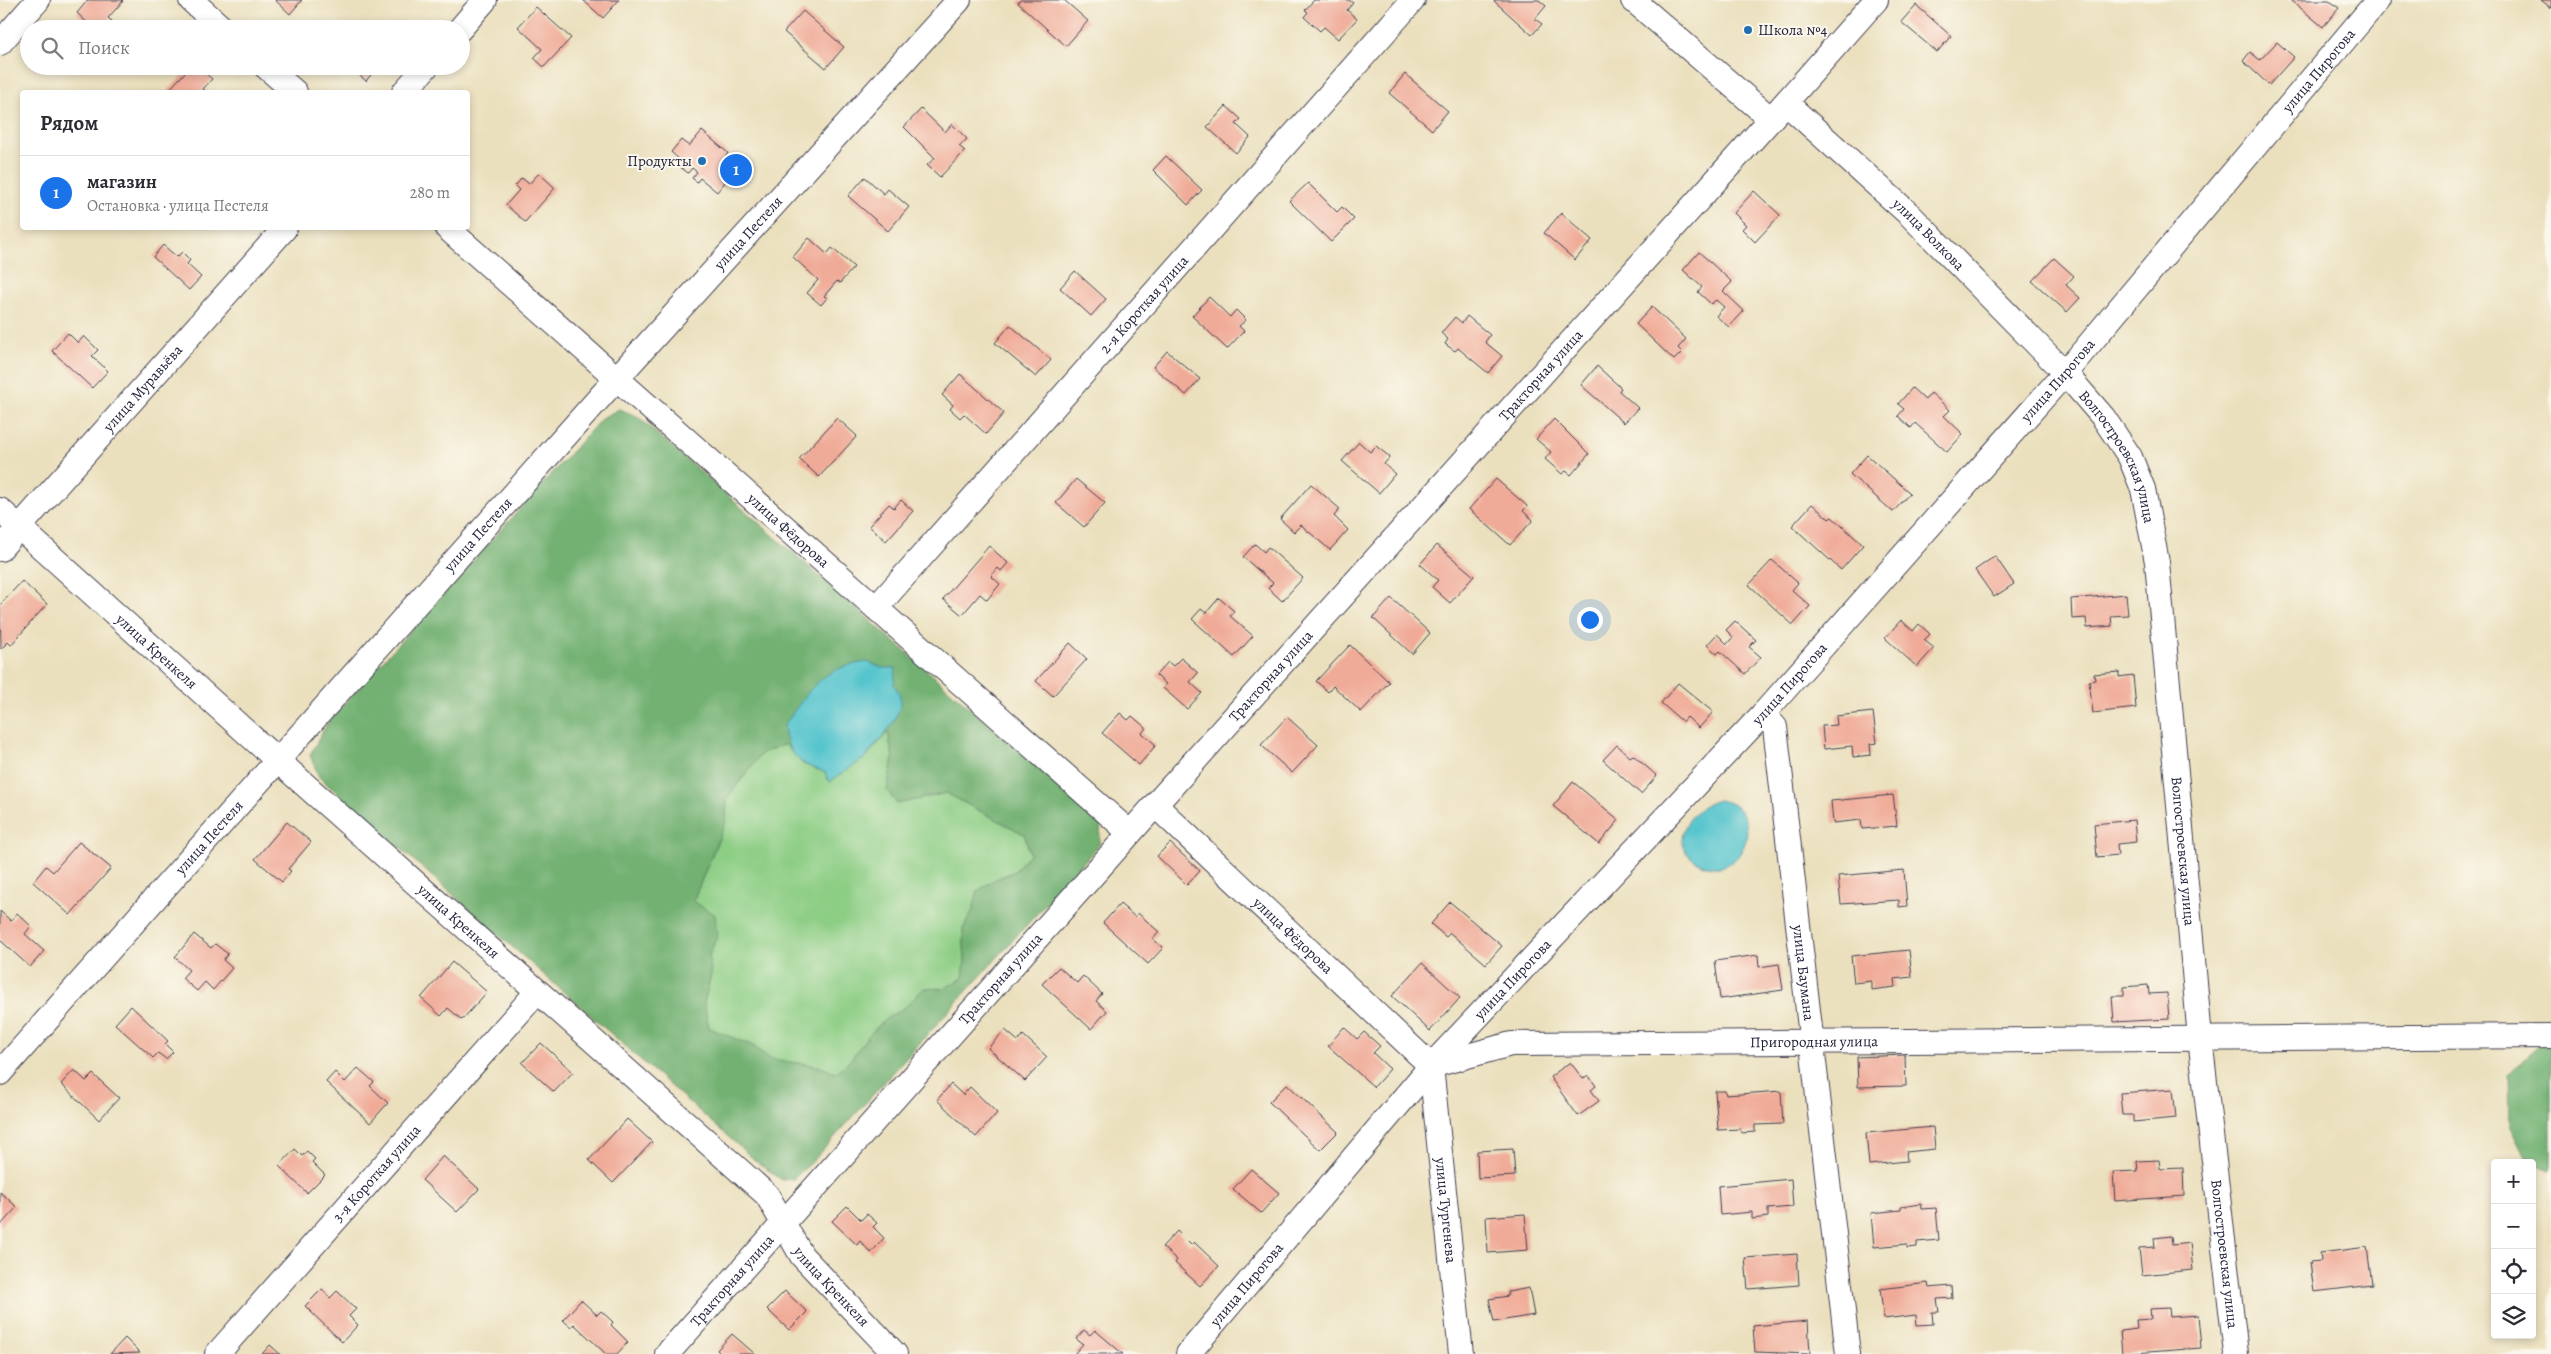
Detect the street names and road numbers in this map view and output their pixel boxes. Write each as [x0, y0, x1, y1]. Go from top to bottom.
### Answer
street label: улица Пирогова [2277, 24, 2360, 118]
street label: улица Пестеля [709, 192, 787, 275]
street label: улица Волкова [1888, 193, 1969, 275]
street label: 2-я Короткая улица [1095, 251, 1193, 358]
street label: Тракторная улица [1494, 325, 1587, 425]
street label: улица Пирогова [2016, 334, 2100, 427]
street label: улица Муравьёва [98, 340, 187, 437]
street label: Волгостроевская улица [2074, 386, 2159, 525]
street label: улица Фёдорова [742, 488, 834, 572]
street label: улица Пестеля [439, 493, 516, 577]
street label: улица Кренкеля [111, 609, 202, 693]
street label: Тракторная улица [1224, 626, 1317, 726]
street label: улица Пирогова [1747, 638, 1832, 730]
street label: Волгостроевская улица [2166, 776, 2200, 927]
street label: улица Пестеля [170, 796, 248, 880]
street label: улица Кренкеля [413, 879, 504, 963]
street label: улица Фёдорова [1248, 892, 1337, 978]
street label: улица Баумана [1788, 923, 1819, 1022]
street label: Тракторная улица [954, 928, 1047, 1029]
street label: улица Пирогова [1469, 935, 1556, 1025]
street label: Пригородная улица [1750, 1031, 1878, 1052]
street label: 3-я Короткая улица [328, 1120, 425, 1226]
street label: улица Тургенева [1430, 1155, 1461, 1264]
street label: Волгостроевская улица [2206, 1178, 2243, 1330]
street label: Тракторная улица [686, 1230, 778, 1331]
street label: улица Пирогова [1205, 1238, 1288, 1331]
street label: улица Кренкеля [788, 1242, 874, 1331]

